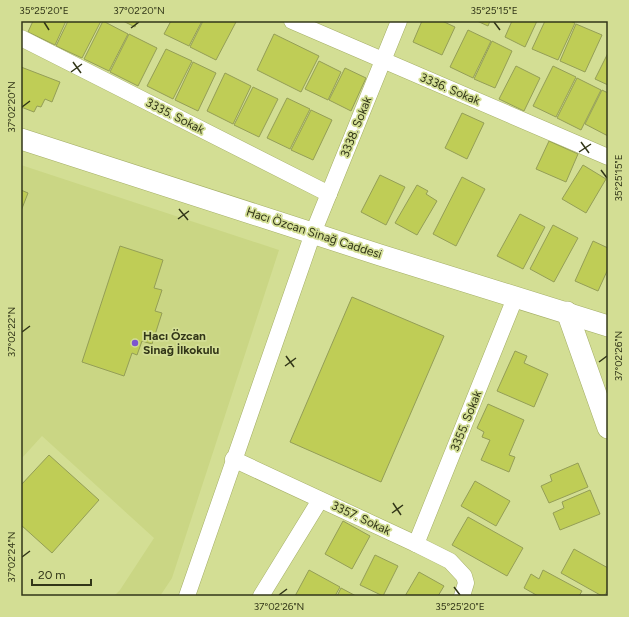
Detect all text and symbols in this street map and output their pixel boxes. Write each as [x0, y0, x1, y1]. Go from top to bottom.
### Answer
text: 35°25'20"E [19, 4, 69, 17]
text: 37°02'20"N [113, 4, 165, 17]
text: 35°25'15"E [470, 4, 518, 17]
street label: 3336. Sokak [418, 70, 482, 108]
text: 37°02'20"N [5, 81, 18, 133]
street label: 3338. Sokak [337, 94, 375, 159]
street label: 3335. Sokak [143, 95, 207, 137]
text: 35°25'15"E [612, 154, 625, 202]
street label: Hacı Özcan Sinağ Caddesi [245, 204, 383, 262]
text: 37°02'22"N [5, 307, 18, 357]
place label: Hacı Özcan Sinağ İlkokulu [143, 329, 219, 357]
text: 37°02'26"N [612, 331, 625, 381]
marker: Hacı Özcan Sinağ İlkokulu [130, 338, 140, 348]
street label: 3355. Sokak [447, 388, 485, 453]
street label: 3357. Sokak [329, 498, 393, 538]
text: 37°02'24"N [5, 531, 18, 583]
scale bar [32, 561, 91, 587]
text: 20 m [38, 568, 66, 582]
text: 37°02'26"N [254, 600, 304, 613]
text: 35°25'20"E [435, 600, 485, 613]

